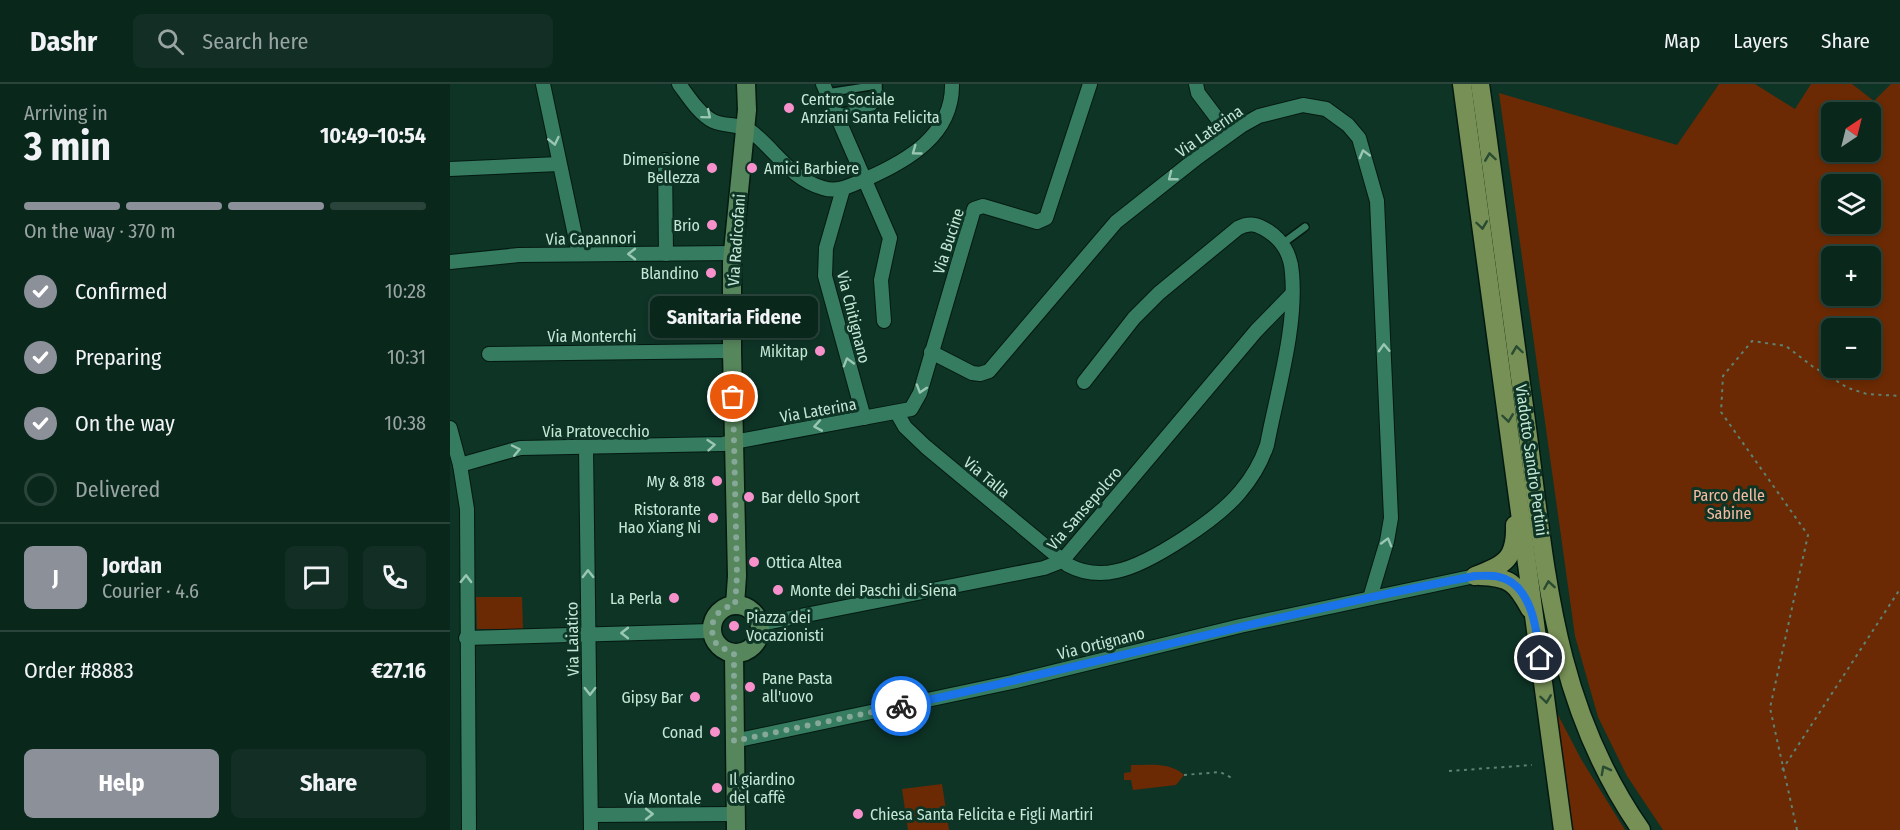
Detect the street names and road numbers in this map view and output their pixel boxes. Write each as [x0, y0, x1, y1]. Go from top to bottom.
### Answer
street label: Via Laterina [1172, 101, 1247, 161]
street label: Via Radicofani [724, 193, 749, 287]
street label: Via Bucine [929, 206, 968, 276]
street label: Via Capannori [545, 228, 637, 249]
street label: Via Chitignano [833, 269, 874, 365]
street label: Via Monterchi [547, 327, 637, 346]
street label: Viadotto Sandro Pertini [1511, 383, 1552, 537]
street label: Via Laterina [778, 394, 858, 427]
street label: Via Pratovecchio [542, 422, 650, 441]
street label: Via Talla [960, 453, 1014, 502]
street label: Via Sansepolcro [1043, 463, 1126, 554]
street label: Via Laiatico [562, 601, 583, 677]
street label: Via Ortignano [1055, 623, 1147, 664]
street label: Via Montale [625, 789, 702, 808]

